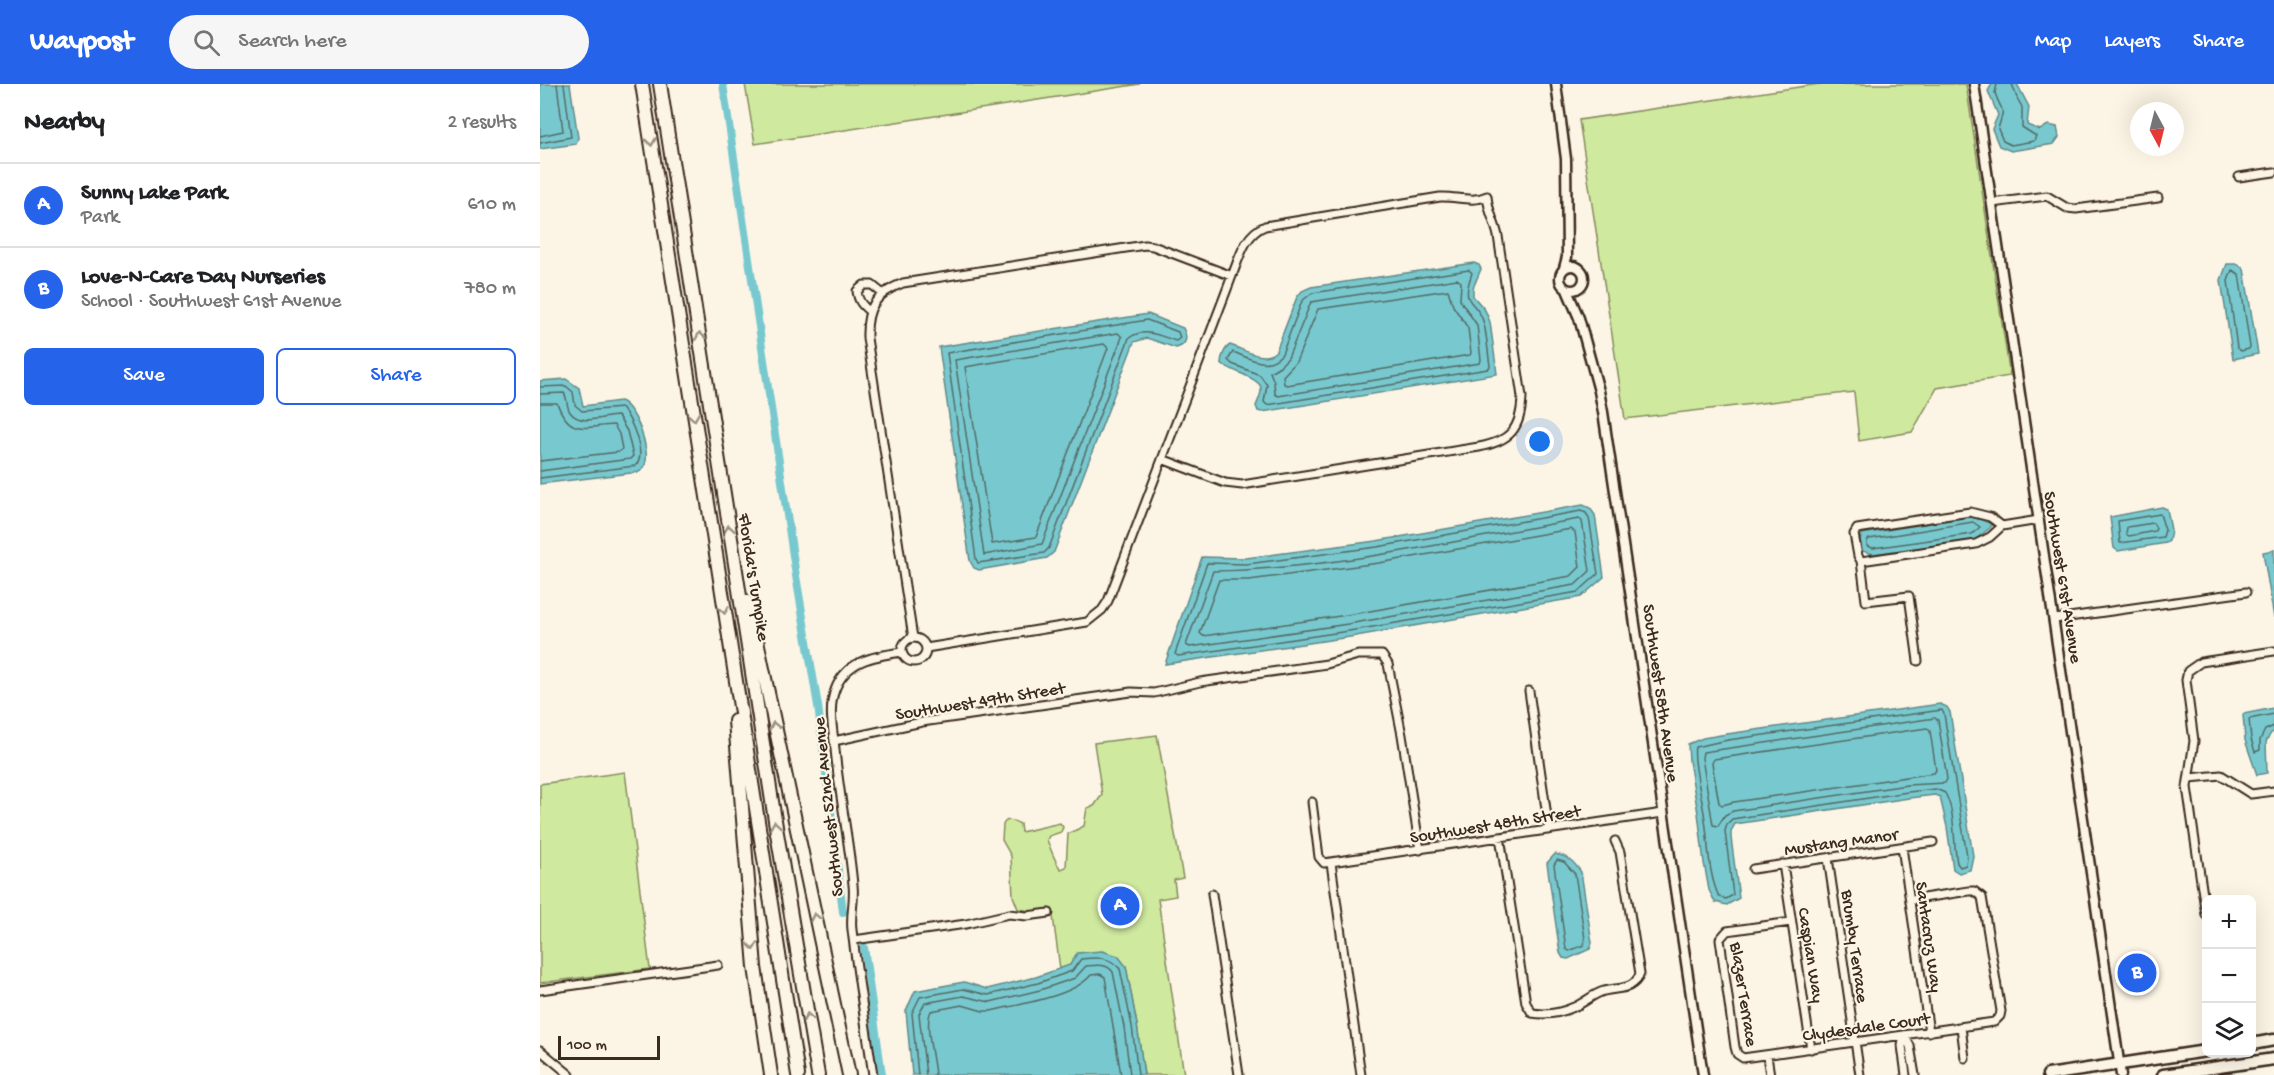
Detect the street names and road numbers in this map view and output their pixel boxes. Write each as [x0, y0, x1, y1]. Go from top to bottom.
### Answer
street label: Southwest 61st Avenue [2038, 490, 2086, 665]
street label: Florida's Turnpike [732, 511, 773, 644]
street label: Southwest 58th Avenue [1637, 603, 1683, 784]
street label: Southwest 49th Street [894, 678, 1068, 726]
street label: Southwest 52nd Avenue [810, 715, 849, 898]
street label: Southwest 48th Street [1409, 801, 1584, 849]
street label: Mustang Manor [1783, 825, 1901, 862]
street label: Santacruz Way [1909, 881, 1946, 994]
street label: Brumby Terrace [1835, 888, 1872, 1005]
street label: Caspian Way [1792, 906, 1827, 1005]
street label: Blazer Terrace [1724, 940, 1761, 1049]
street label: Clydesdale Court [1801, 1009, 1933, 1048]

